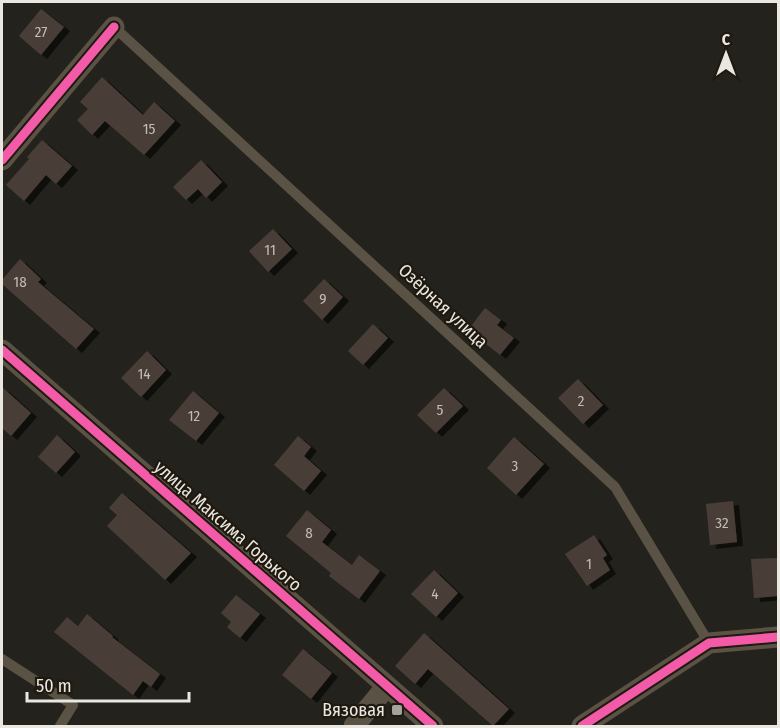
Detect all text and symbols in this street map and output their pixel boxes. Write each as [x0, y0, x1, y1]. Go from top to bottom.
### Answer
house number: 27 [35, 23, 47, 41]
north arrow [696, 24, 756, 84]
text: С [722, 30, 731, 49]
house number: 15 [143, 120, 155, 138]
house number: 11 [264, 241, 276, 259]
street label: Озёрная улица [394, 259, 492, 353]
house number: 18 [13, 273, 27, 291]
house number: 9 [319, 290, 327, 308]
house number: 14 [137, 365, 151, 383]
house number: 2 [578, 392, 585, 410]
house number: 5 [437, 401, 444, 419]
house number: 12 [188, 407, 201, 425]
street label: улица Максима Горького [150, 456, 306, 596]
house number: 3 [512, 457, 519, 475]
house number: 32 [715, 514, 729, 532]
house number: 8 [305, 524, 313, 542]
house number: 1 [586, 555, 592, 573]
house number: 4 [431, 585, 439, 603]
scale bar [27, 665, 189, 703]
text: 50 m [36, 675, 72, 697]
place label: Вязовая [322, 699, 385, 721]
marker: Вязовая [390, 703, 404, 717]

